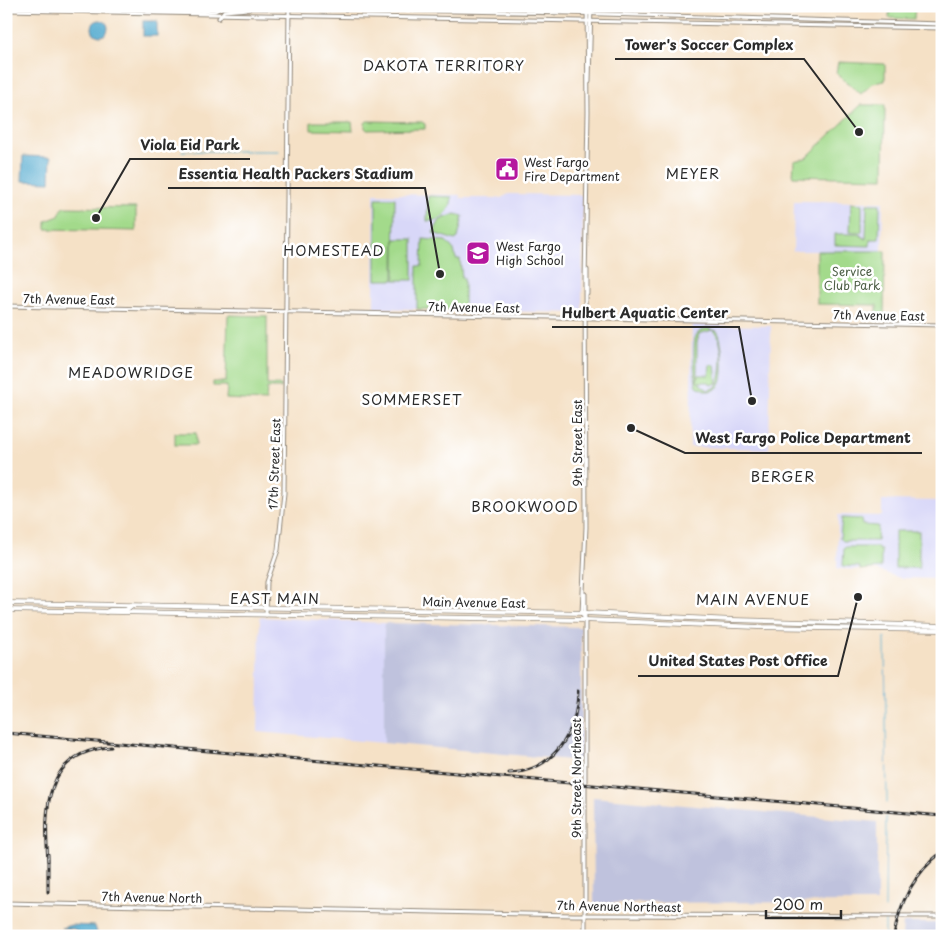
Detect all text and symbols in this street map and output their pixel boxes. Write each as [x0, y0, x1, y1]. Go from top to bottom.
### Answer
callout: Tower's Soccer Complex [615, 30, 804, 59]
text: Tower's Soccer Complex [625, 34, 794, 55]
district label: DAKOTA TERRITORY [363, 55, 525, 76]
callout: Viola Eid Park [130, 130, 250, 159]
text: Viola Eid Park [140, 134, 240, 155]
place label: West Fargo Fire Department [524, 153, 620, 185]
public building icon: West Fargo Fire Department [494, 156, 520, 182]
callout: Essentia Health Packers Stadium [168, 159, 425, 188]
text: Essentia Health Packers Stadium [179, 163, 413, 184]
district label: MEYER [666, 163, 720, 184]
place label: West Fargo High School [496, 237, 564, 269]
district label: HOMESTEAD [283, 240, 385, 261]
school or university icon: West Fargo High School [465, 240, 491, 266]
park label: Service Club Park [824, 262, 880, 294]
street label: 7th Avenue East [23, 289, 115, 309]
street label: 7th Avenue East [428, 297, 520, 317]
callout: Hulbert Aquatic Center [552, 298, 739, 327]
text: Hulbert Aquatic Center [562, 302, 729, 323]
street label: 7th Avenue East [833, 305, 925, 325]
district label: MEADOWRIDGE [68, 362, 194, 383]
district label: SOMMERSET [362, 389, 462, 410]
street label: 9th Street East [568, 399, 586, 486]
street label: 17th Street East [263, 418, 285, 510]
callout: West Fargo Police Department [685, 424, 922, 453]
text: West Fargo Police Department [695, 427, 911, 448]
district label: BERGER [751, 466, 815, 487]
district label: BROOKWOOD [471, 496, 579, 517]
district label: EAST MAIN [230, 588, 320, 609]
district label: MAIN AVENUE [696, 589, 810, 610]
street label: Main Avenue East [422, 592, 526, 612]
callout: United States Post Office [638, 647, 838, 676]
text: United States Post Office [648, 650, 828, 671]
street label: 9th Street Northeast [567, 718, 585, 838]
street label: 7th Avenue North [102, 887, 202, 907]
scale bar [766, 887, 840, 919]
text: 200 m [773, 892, 823, 915]
street label: 7th Avenue Northeast [557, 896, 682, 916]

